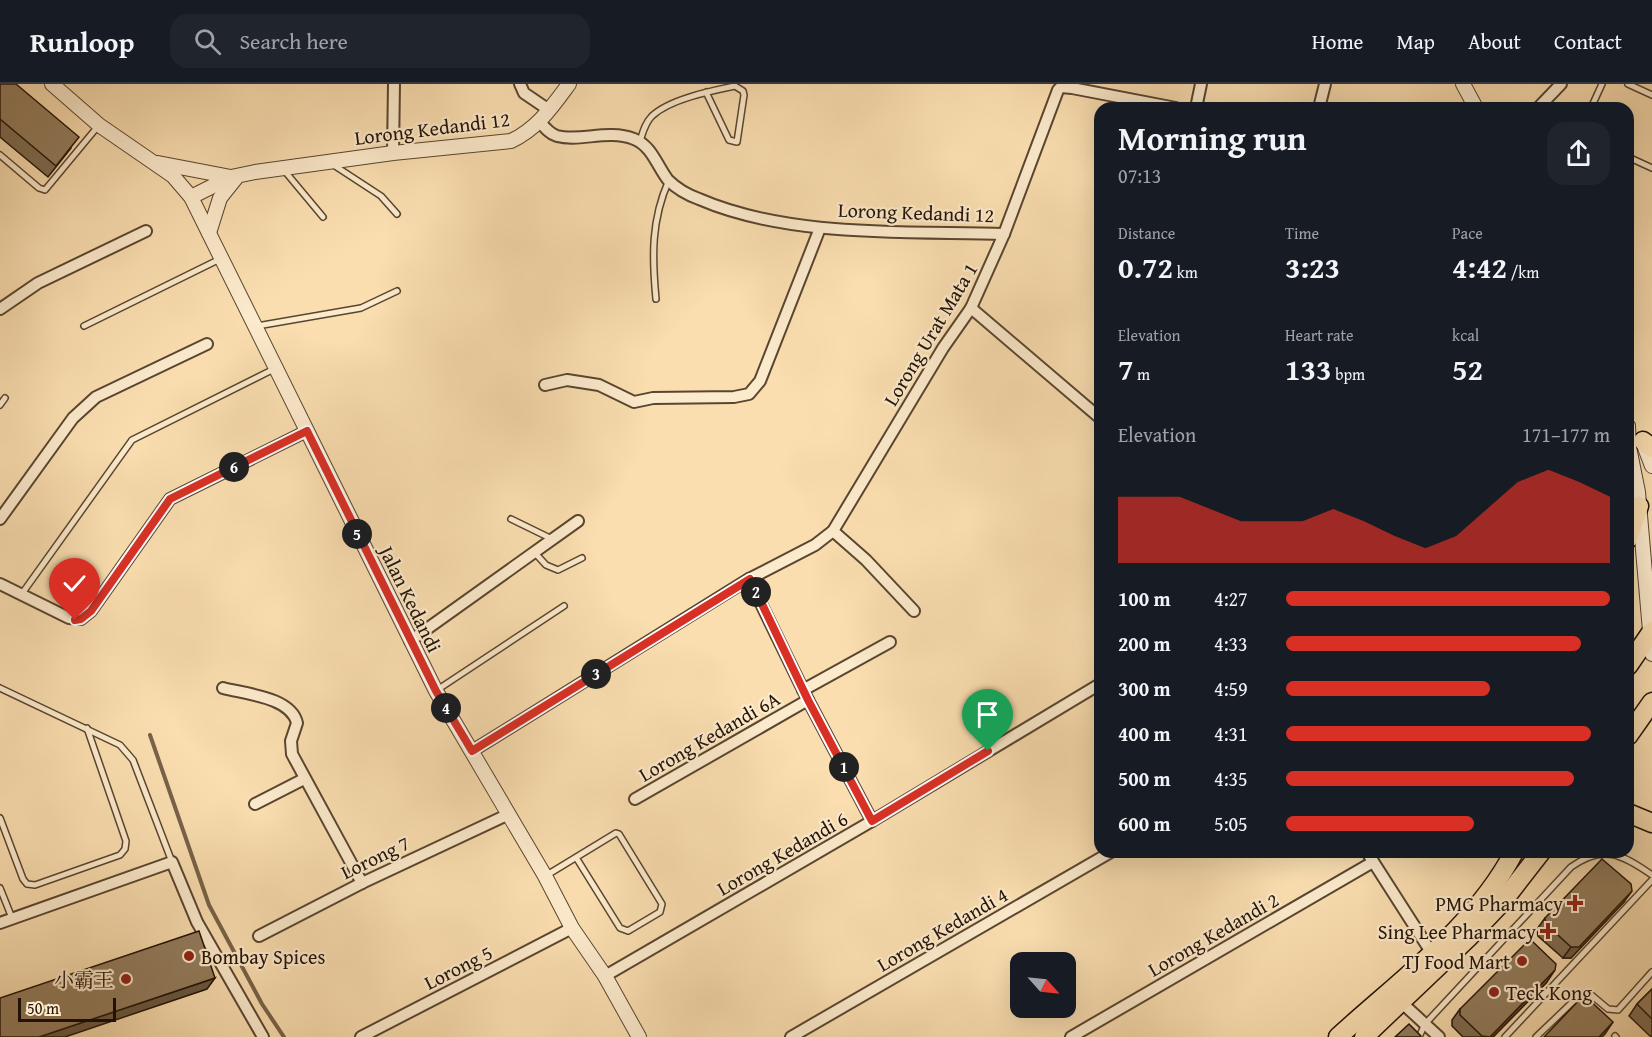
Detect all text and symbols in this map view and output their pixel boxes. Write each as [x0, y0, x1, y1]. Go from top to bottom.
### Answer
search box [170, 14, 590, 68]
text: Runloop [30, 21, 134, 62]
icon: search [191, 25, 224, 58]
text: Search here [239, 25, 348, 57]
text: Home [1312, 26, 1363, 57]
text: Map [1396, 26, 1435, 57]
text: About [1468, 26, 1521, 57]
text: Contact [1554, 26, 1622, 57]
street label: Lorong Kedandi 12 [353, 104, 511, 152]
text: Morning run [1118, 114, 1307, 162]
button: share [1547, 122, 1610, 185]
text: 07:13 [1118, 161, 1161, 190]
street label: Lorong Kedandi 12 [837, 195, 995, 229]
text: Distance [1118, 221, 1175, 245]
text: Time [1285, 221, 1319, 245]
text: Pace [1452, 221, 1483, 245]
text: 0.72 [1118, 245, 1173, 289]
text: 3:23 [1285, 245, 1340, 289]
text: 4:42 [1452, 245, 1507, 289]
street label: Lorong Urat Mata 1 [876, 257, 984, 411]
text: km [1173, 260, 1198, 284]
text: /km [1507, 260, 1539, 284]
text: Elevation [1118, 323, 1181, 347]
text: Heart rate [1285, 323, 1354, 347]
text: kcal [1452, 323, 1479, 347]
text: 7 [1118, 347, 1134, 391]
text: 133 [1285, 347, 1332, 391]
text: 52 [1452, 347, 1483, 391]
text: m [1134, 362, 1150, 386]
text: bpm [1332, 362, 1365, 386]
text: Elevation [1118, 420, 1196, 449]
text: 171–177 m [1522, 420, 1610, 449]
pin: 6 [219, 452, 249, 482]
text: 6 [230, 455, 238, 479]
pin: 5 [342, 519, 372, 549]
text: 5 [353, 522, 361, 546]
street label: Jalan Kedandi [371, 538, 449, 658]
pin [49, 558, 100, 620]
icon: check [58, 567, 91, 600]
pin: 2 [741, 577, 771, 607]
text: 2 [752, 580, 760, 604]
text: 100 m [1118, 584, 1171, 613]
text: 4:27 [1214, 584, 1248, 613]
text: 200 m [1118, 629, 1171, 658]
text: 4:33 [1214, 629, 1248, 658]
pin: 3 [581, 659, 611, 689]
text: 3 [592, 662, 600, 686]
text: 300 m [1118, 674, 1171, 703]
text: 4:59 [1214, 674, 1248, 703]
street label: Lorong Kedandi 6A [633, 684, 785, 788]
pin [962, 689, 1013, 751]
pin: 4 [431, 693, 461, 723]
text: 4 [442, 696, 450, 720]
icon: arrive [971, 698, 1004, 731]
text: 400 m [1118, 719, 1171, 748]
text: 4:31 [1214, 719, 1248, 748]
pin: 1 [829, 752, 859, 782]
text: 1 [840, 755, 848, 779]
text: 500 m [1118, 764, 1171, 793]
text: 4:35 [1214, 764, 1248, 793]
street label: Lorong Kedandi 6 [711, 804, 853, 902]
text: 600 m [1118, 809, 1171, 838]
text: 5:05 [1214, 809, 1248, 838]
street label: Lorong 7 [336, 828, 414, 886]
street label: Lorong Kedandi 4 [871, 880, 1013, 978]
street label: Lorong Kedandi 2 [1142, 885, 1284, 983]
place label: PMG Pharmacy [1435, 889, 1563, 918]
marker: PMG Pharmacy [1568, 896, 1582, 910]
place label: Sing Lee Pharmacy [1378, 917, 1536, 946]
marker: Sing Lee Pharmacy [1541, 924, 1555, 938]
street label: Lorong 5 [419, 937, 497, 997]
place label: Bombay Spices [201, 942, 325, 971]
place label: TJ Food Mart [1402, 947, 1510, 976]
marker: Bombay Spices [182, 949, 196, 963]
north arrow [1010, 952, 1076, 1018]
map controls [1010, 952, 1076, 1018]
marker: TJ Food Mart [1515, 954, 1529, 968]
place label: 小霸王 [54, 965, 114, 994]
marker: 小霸王 [119, 972, 133, 986]
place label: Teck Kong [1506, 978, 1592, 1007]
marker: Teck Kong [1487, 985, 1501, 999]
scale bar [18, 995, 116, 1022]
text: 50 m [27, 996, 59, 1020]

